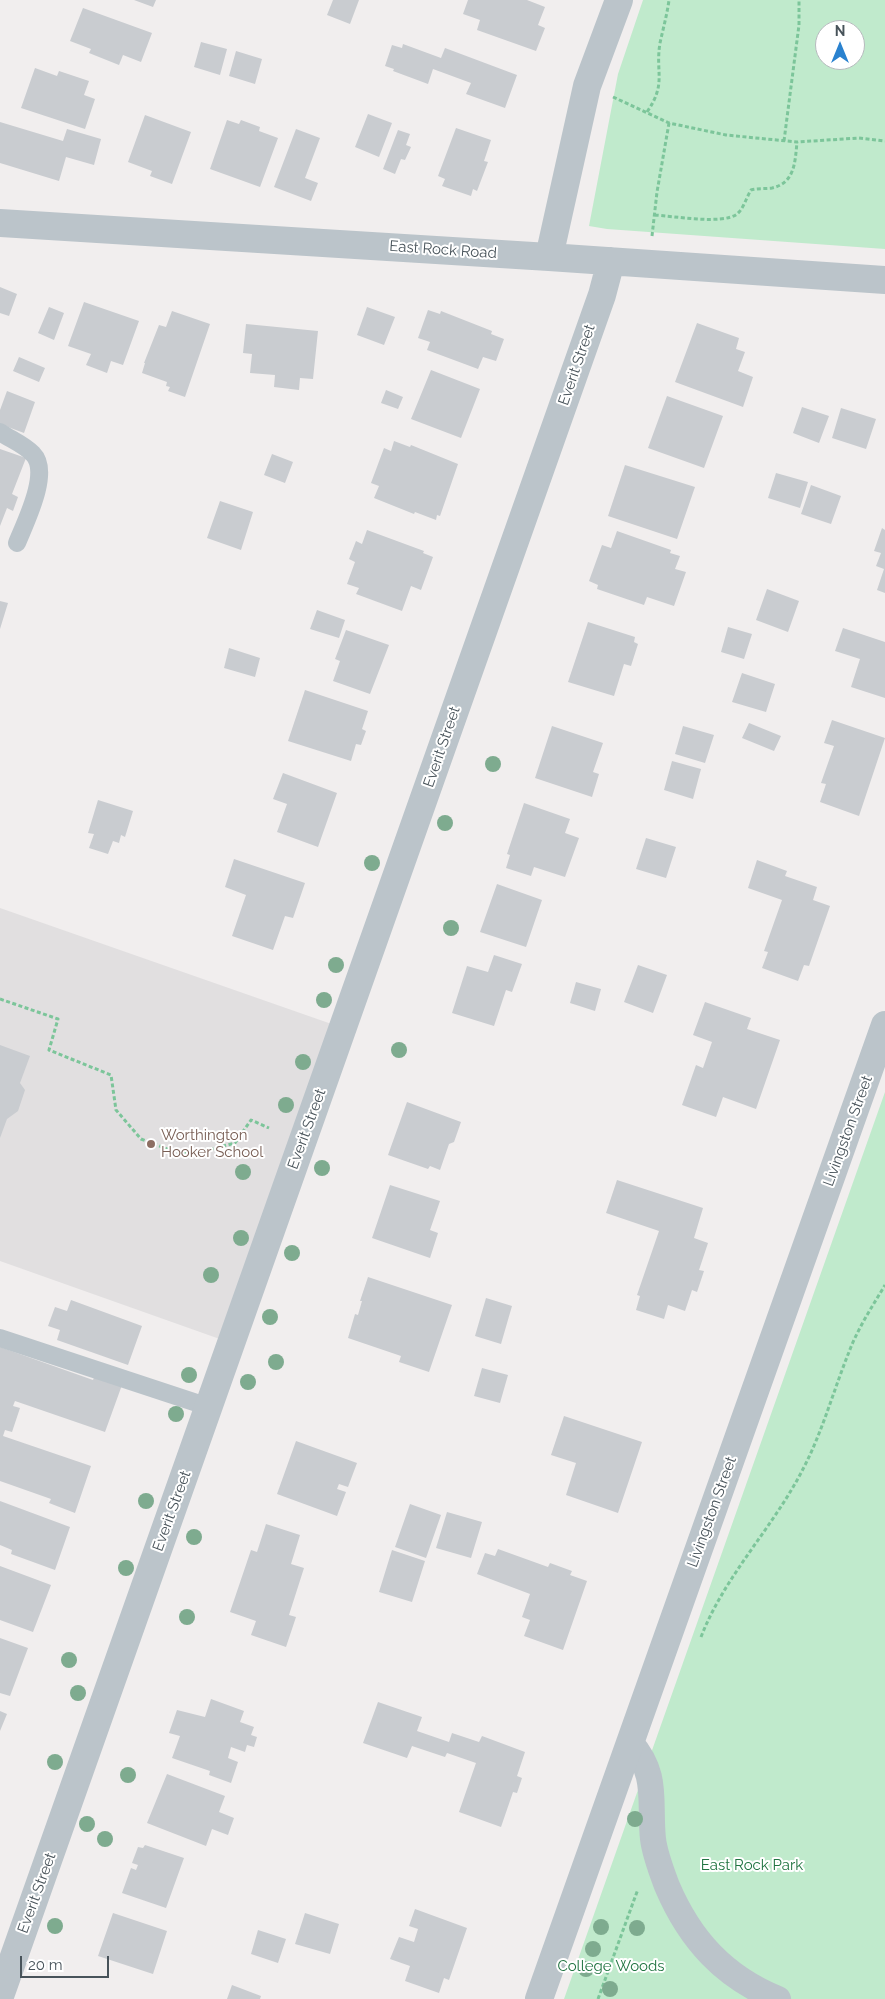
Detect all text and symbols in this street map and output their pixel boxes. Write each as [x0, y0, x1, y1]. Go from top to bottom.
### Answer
north arrow [815, 20, 865, 70]
text: N [835, 23, 845, 39]
street label: East Rock Road [389, 237, 497, 263]
street label: Everit Street [555, 322, 599, 408]
street label: Everit Street [420, 704, 464, 790]
street label: Livingston Street [820, 1073, 876, 1189]
street label: Everit Street [284, 1086, 330, 1172]
place label: Worthington Hooker School [161, 1126, 263, 1161]
marker: Worthington Hooker School [145, 1138, 157, 1150]
street label: Livingston Street [684, 1454, 740, 1570]
street label: Everit Street [149, 1468, 195, 1554]
street label: Everit Street [14, 1850, 60, 1936]
park label: East Rock Park [701, 1856, 803, 1874]
scale bar [22, 1946, 111, 1978]
text: 20 m [28, 1956, 63, 1974]
park label: College Woods [557, 1957, 665, 1975]

